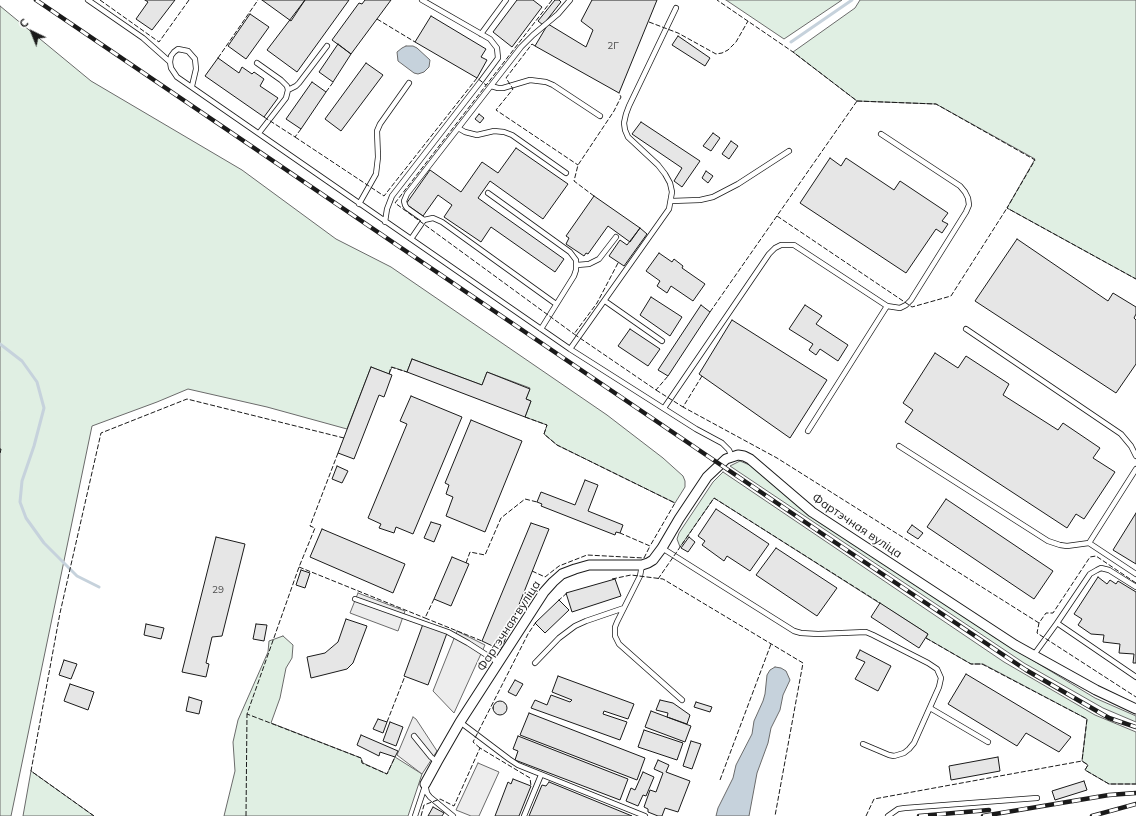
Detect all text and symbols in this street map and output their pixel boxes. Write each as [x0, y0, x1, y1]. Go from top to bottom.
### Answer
north arrow [12, 12, 52, 52]
text: С [16, 16, 31, 31]
house number: 2Г [607, 40, 619, 52]
street label: Фартэчная вуліца [809, 491, 905, 561]
street label: Фартэчная вуліца [474, 578, 544, 674]
house number: 29 [212, 584, 224, 596]

